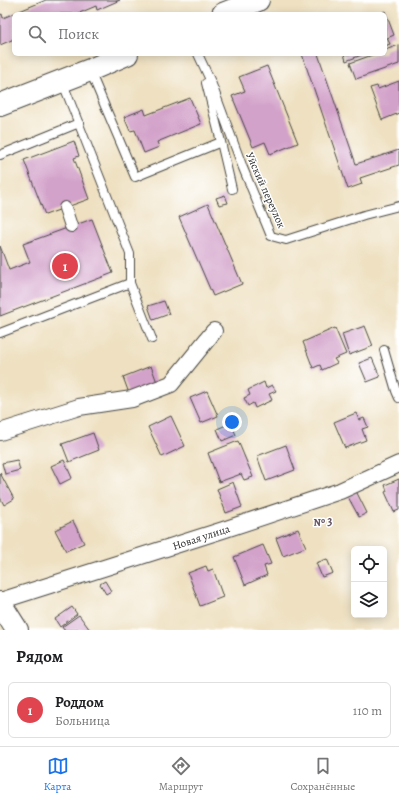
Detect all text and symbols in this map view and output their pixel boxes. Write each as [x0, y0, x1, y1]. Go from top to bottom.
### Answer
search box [12, 12, 387, 56]
icon: search [26, 23, 48, 45]
text: Поиск [58, 24, 99, 44]
street label: Уйский переулок [242, 150, 289, 231]
pin: 1 [52, 251, 78, 281]
your location [222, 412, 242, 432]
district label: № 3 [314, 513, 332, 529]
street label: Новая улица [171, 521, 233, 554]
map controls [351, 546, 387, 618]
button: locate [351, 546, 387, 582]
button: layers [351, 582, 387, 618]
text: Рядом [16, 645, 63, 668]
text: Роддом [55, 692, 104, 712]
text: 1 [28, 702, 32, 719]
text: 110 m [353, 702, 382, 719]
text: Больница [55, 712, 110, 729]
tab: Карта [44, 755, 71, 794]
tab: Маршрут [159, 755, 203, 794]
tab: Сохранённые [290, 755, 355, 794]

